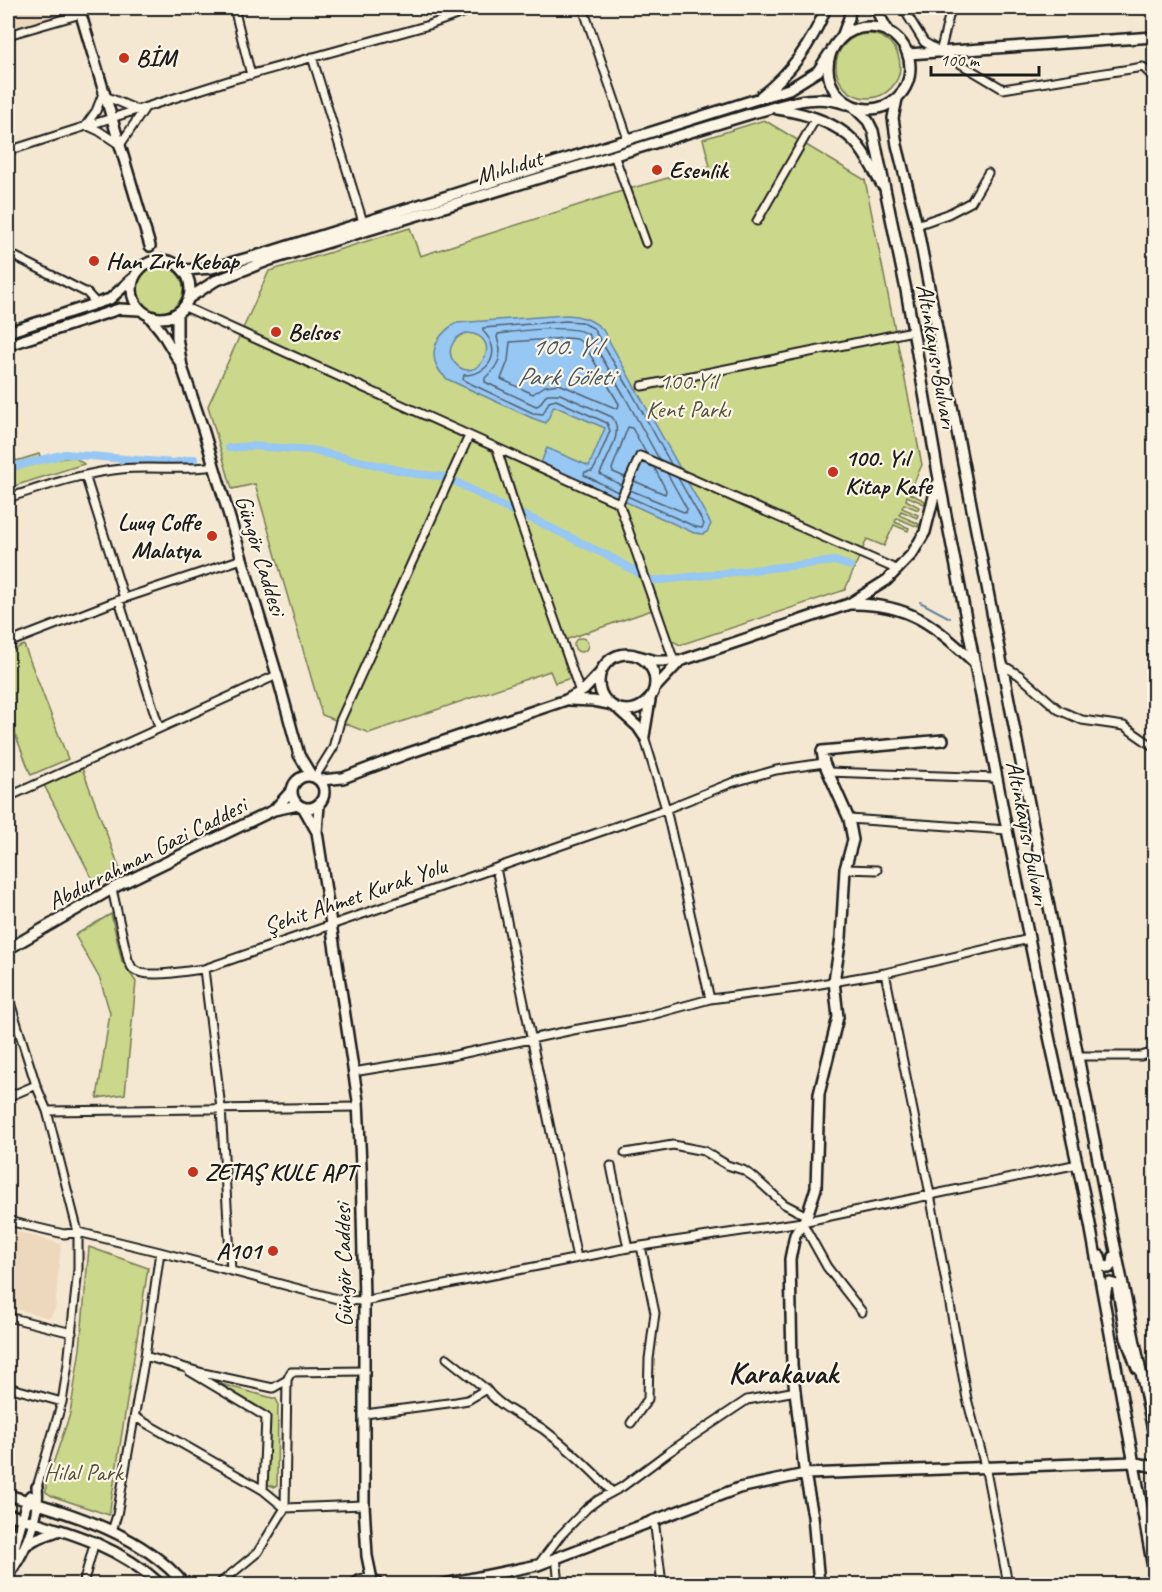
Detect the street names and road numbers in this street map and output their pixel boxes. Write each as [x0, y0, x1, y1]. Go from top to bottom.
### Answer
street label: Mıhlıdut [472, 142, 548, 191]
street label: Altınkayısı Bulvarı [910, 281, 965, 432]
street label: Güngör Caddesi [229, 491, 294, 622]
street label: Altınkayısı Bulvarı [999, 758, 1057, 909]
street label: Abdurrahman Gazi Caddesi [43, 789, 254, 916]
street label: Şehit Ahmet Kurak Yolu [260, 850, 452, 941]
street label: Güngör Caddesi [327, 1199, 359, 1327]

